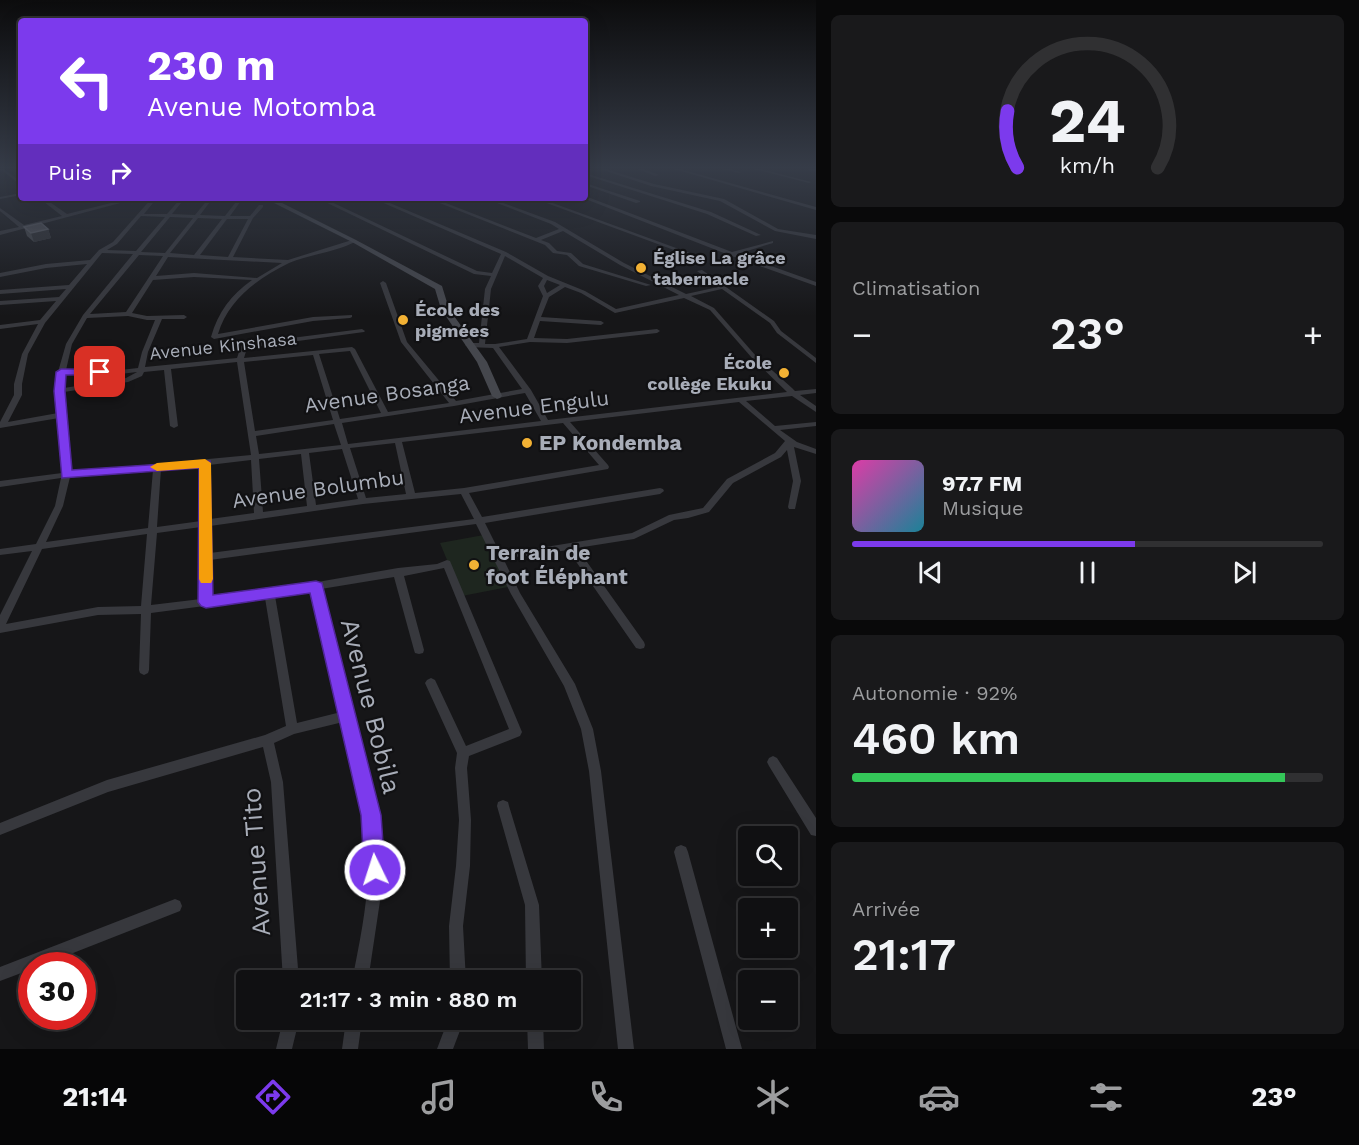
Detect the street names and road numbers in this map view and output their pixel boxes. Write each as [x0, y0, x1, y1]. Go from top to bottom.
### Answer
street label: Avenue Kinshasa [148, 327, 298, 364]
street label: Avenue Bosanga [303, 370, 471, 417]
street label: Avenue Engulu [457, 385, 611, 428]
street label: Avenue Bolumbu [230, 464, 405, 513]
street label: Avenue Bobila [335, 615, 407, 797]
street label: Avenue Tito [236, 787, 276, 937]

